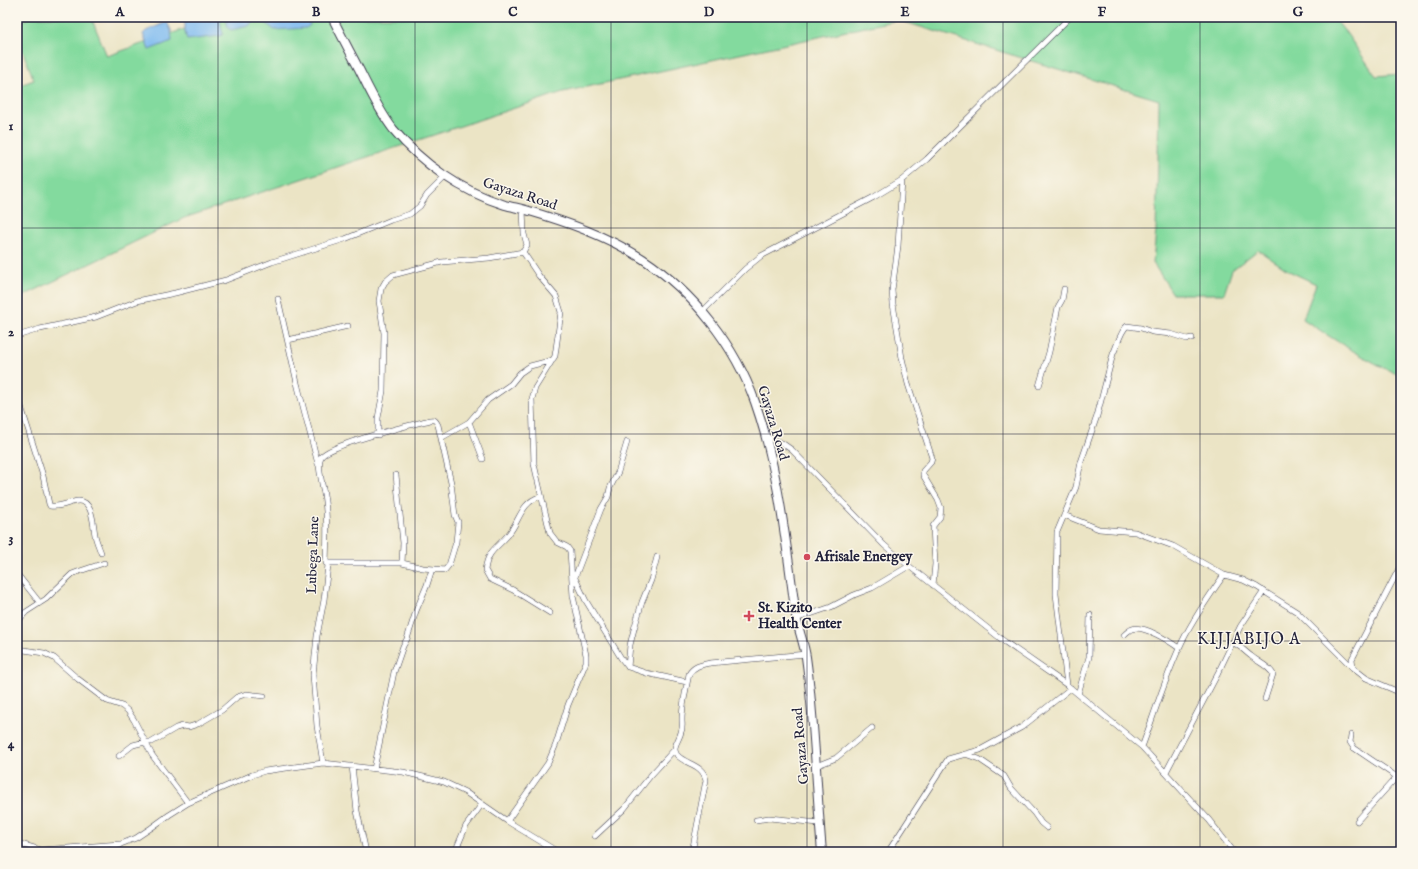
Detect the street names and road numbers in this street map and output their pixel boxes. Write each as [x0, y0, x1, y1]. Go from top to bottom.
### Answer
street label: Gayaza Road [481, 174, 560, 215]
street label: Gayaza Road [753, 384, 793, 463]
street label: Lubega Lane [303, 515, 323, 594]
street label: Gayaza Road [789, 706, 813, 785]

